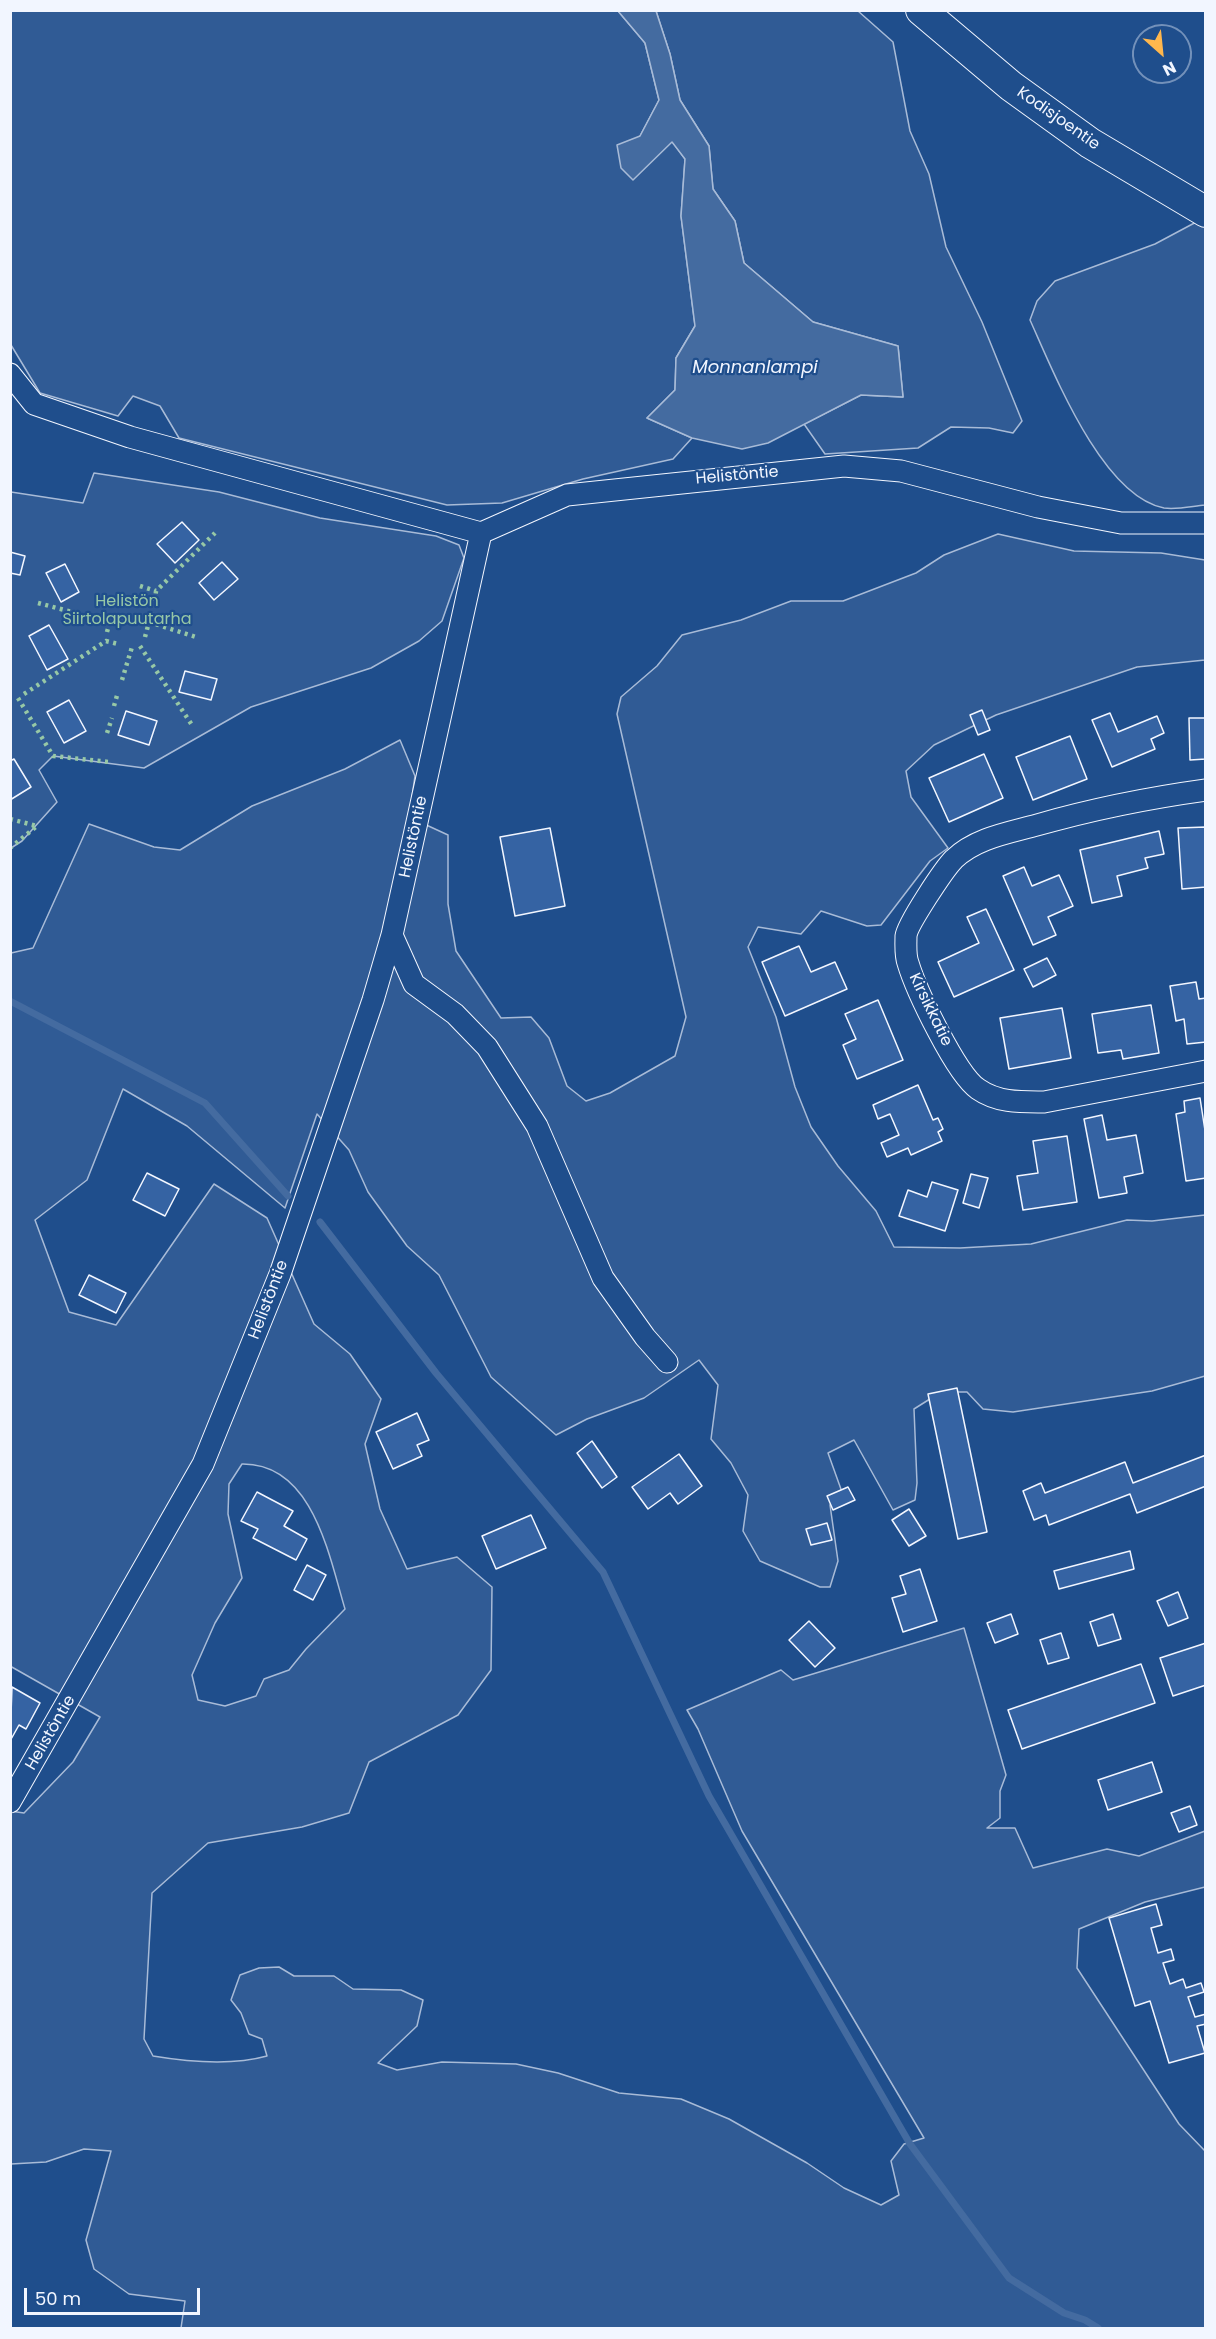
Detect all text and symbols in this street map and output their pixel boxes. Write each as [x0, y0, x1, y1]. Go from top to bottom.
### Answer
north arrow [1132, 24, 1192, 84]
text: N [1159, 56, 1180, 82]
street label: Kodisjoentie [1013, 83, 1103, 155]
water label: Monnanlampi [692, 357, 818, 379]
street label: Helistöntie [695, 463, 779, 489]
park label: Helistön Siirtolapuutarha [62, 592, 192, 630]
street label: Helistöntie [396, 794, 432, 880]
street label: Kirsikkatie [904, 970, 956, 1050]
street label: Helistöntie [245, 1258, 293, 1342]
street label: Helistöntie [22, 1692, 80, 1774]
scale bar [27, 2276, 202, 2314]
text: 50 m [35, 2286, 81, 2311]

